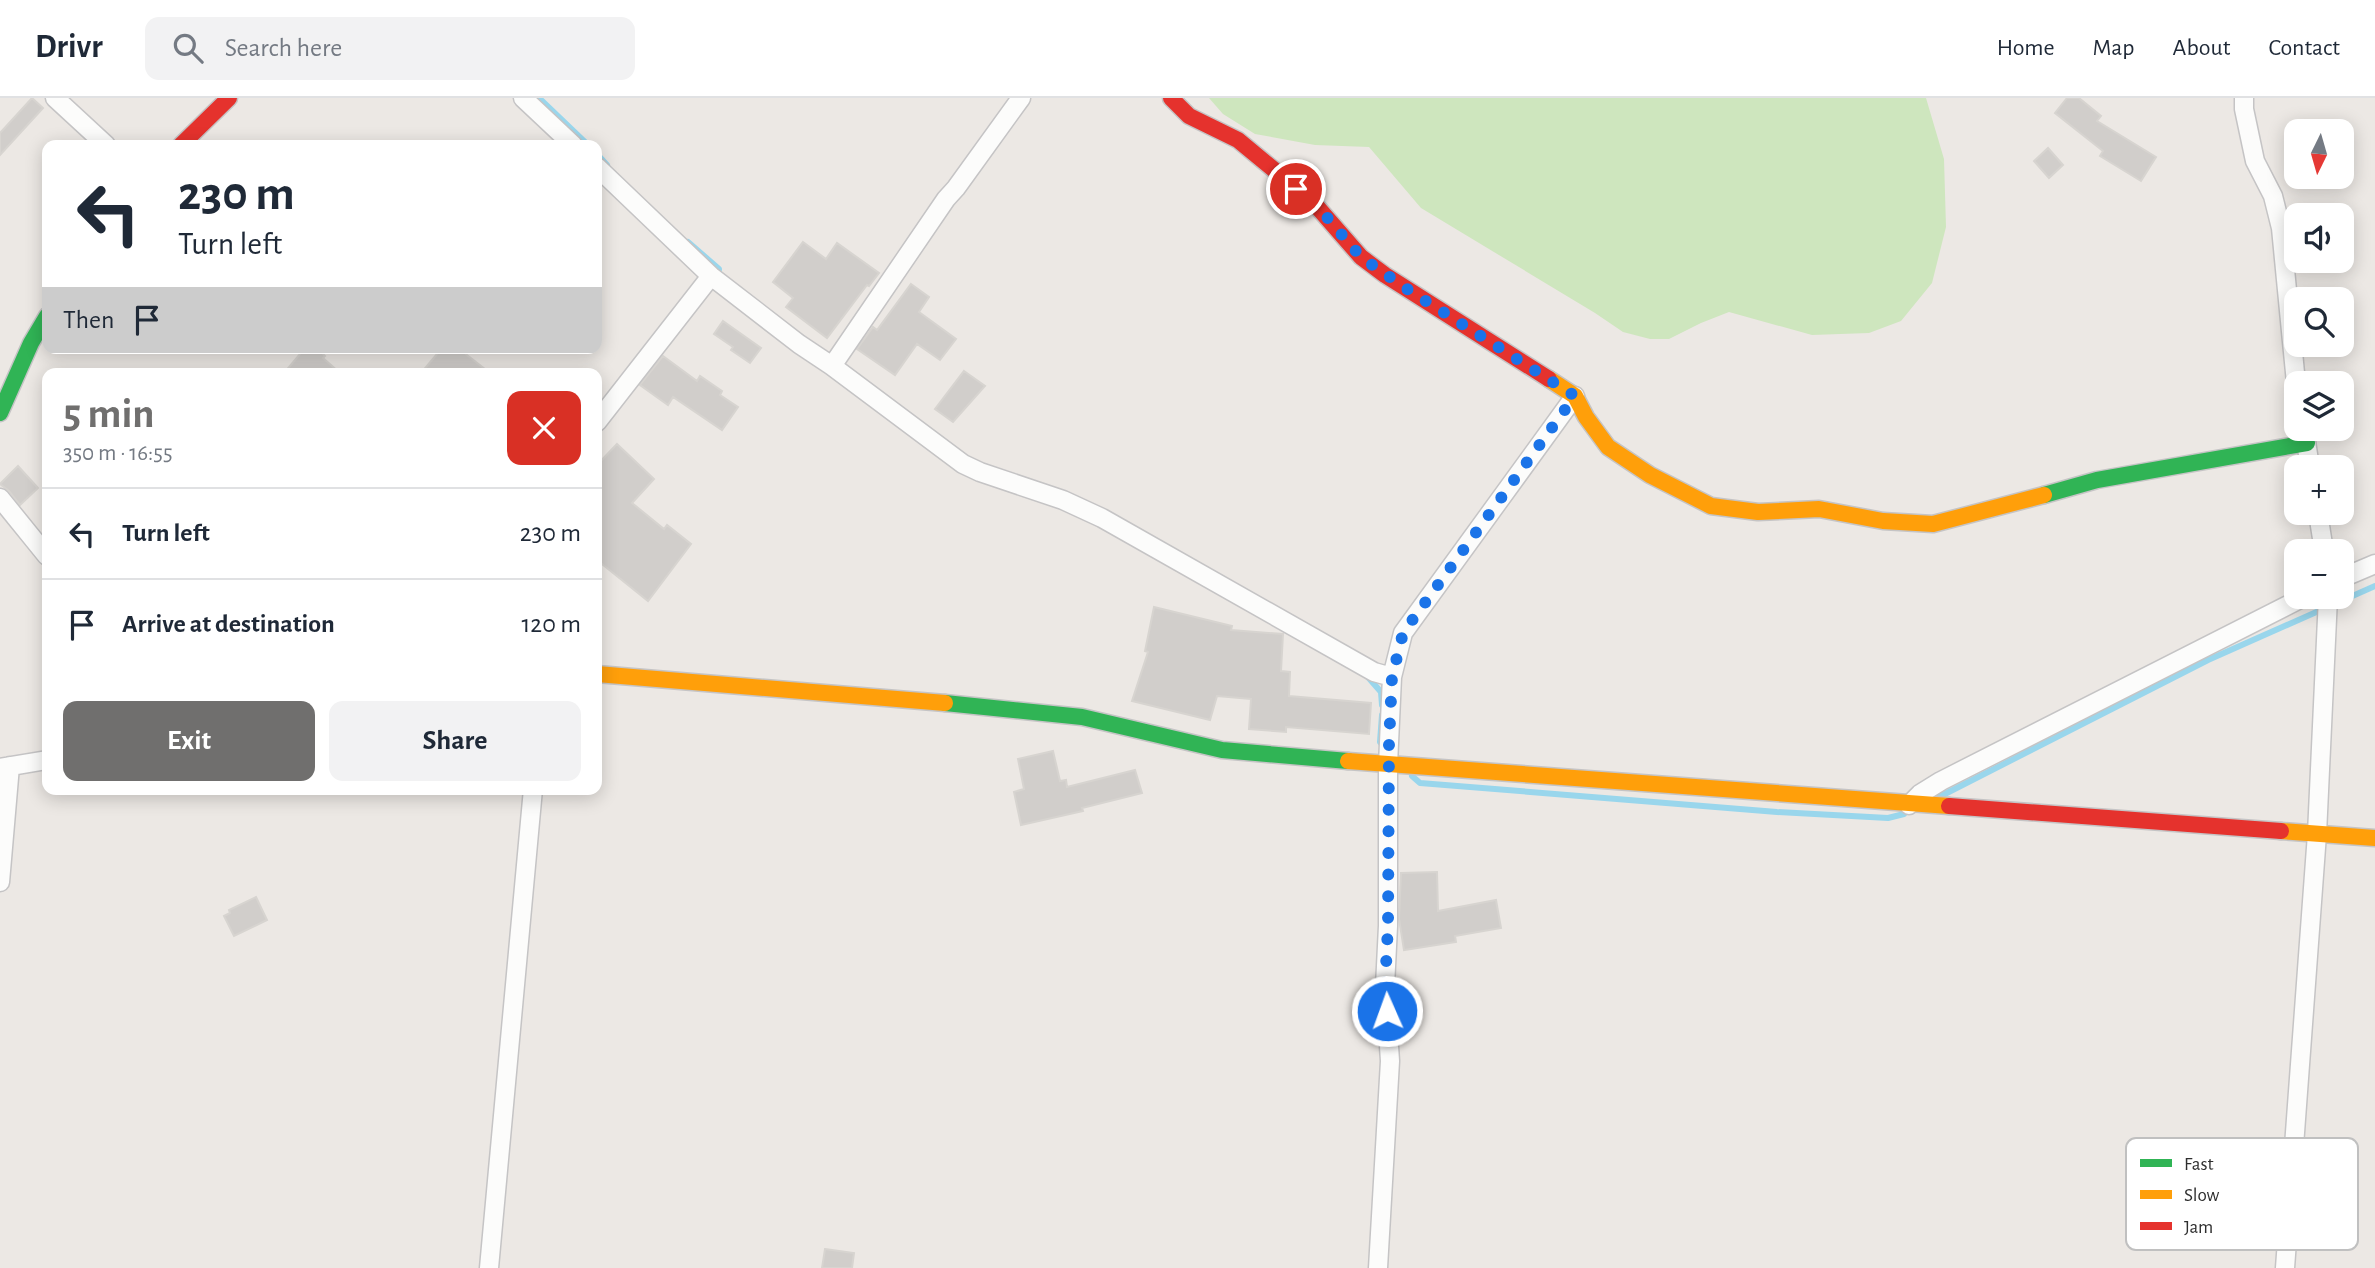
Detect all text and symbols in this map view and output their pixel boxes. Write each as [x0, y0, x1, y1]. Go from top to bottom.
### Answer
search box [145, 17, 635, 80]
icon: search [169, 29, 207, 67]
text: Drivr [35, 31, 103, 64]
text: Search here [225, 35, 342, 61]
text: Home [1997, 36, 2055, 60]
text: Map [2093, 36, 2135, 60]
text: About [2173, 36, 2230, 60]
text: Contact [2268, 36, 2340, 60]
north arrow [2284, 119, 2354, 189]
map controls [2284, 119, 2354, 609]
pin [1266, 159, 1326, 219]
icon: left [63, 168, 154, 259]
text: 230 m [178, 170, 295, 219]
icon: arrive [1277, 170, 1315, 208]
button: sound [2284, 203, 2354, 273]
text: Turn left [178, 228, 282, 260]
button: search [2284, 287, 2354, 357]
icon: arrive [128, 301, 166, 339]
text: Then [63, 307, 114, 333]
button: layers [2284, 371, 2354, 441]
button: close [507, 391, 581, 465]
text: 5 min [63, 393, 155, 435]
text: 350 m · 16:55 [63, 442, 173, 465]
button: + [2284, 455, 2354, 525]
icon: left [63, 515, 101, 553]
text: Turn left [122, 520, 210, 546]
text: 230 m [520, 520, 581, 546]
button: − [2284, 539, 2354, 609]
icon: arrive [63, 606, 101, 644]
text: Arrive at destination [122, 611, 335, 637]
text: 120 m [521, 611, 581, 637]
button: Exit [63, 701, 315, 781]
button: Share [329, 701, 581, 781]
position arrow [1350, 974, 1424, 1048]
legend [2126, 1138, 2358, 1250]
text: Fast [2184, 1155, 2214, 1174]
text: Slow [2184, 1186, 2220, 1205]
text: Jam [2184, 1218, 2213, 1237]

